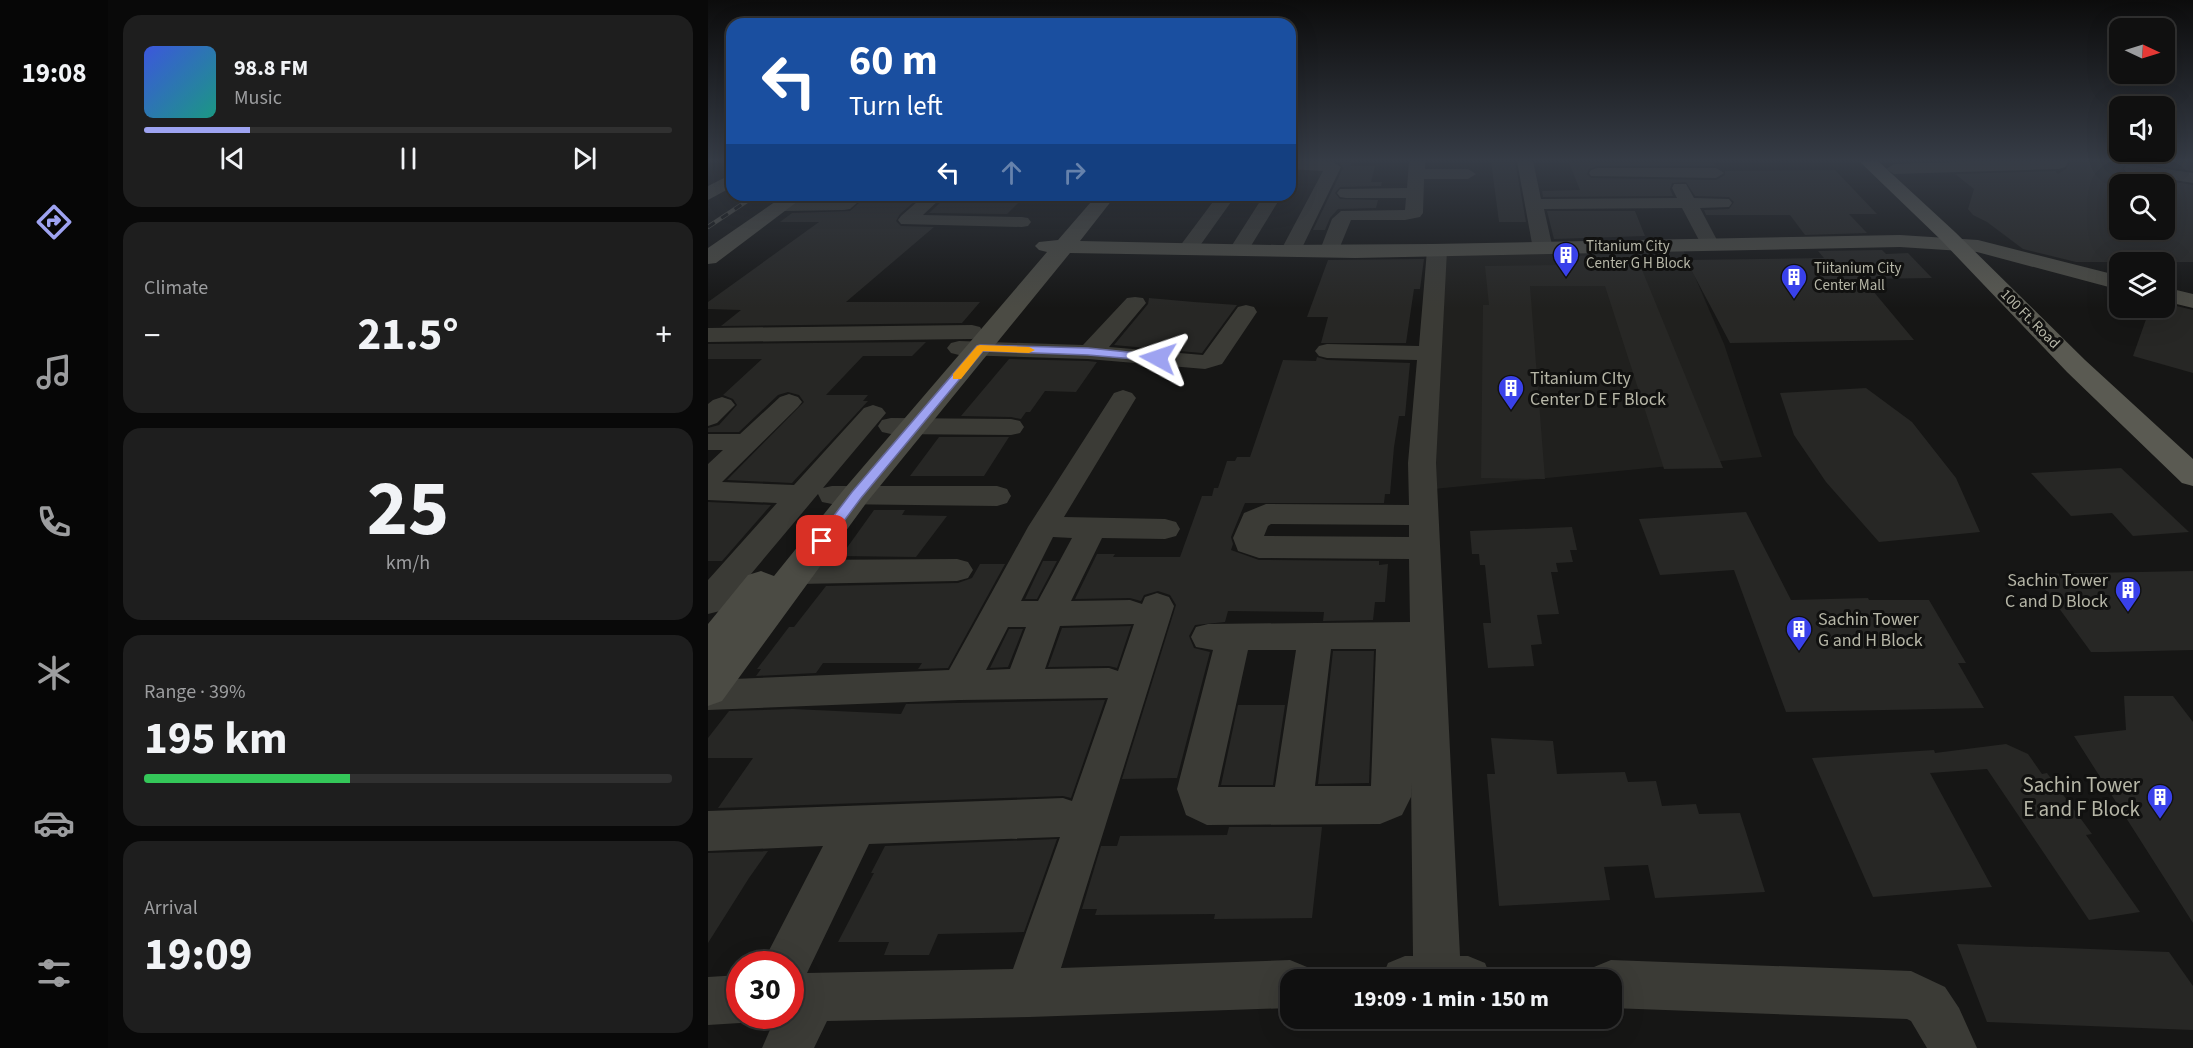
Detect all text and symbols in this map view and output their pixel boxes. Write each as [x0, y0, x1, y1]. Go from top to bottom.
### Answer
north arrow [2109, 18, 2175, 84]
map controls [2109, 18, 2175, 318]
text: 60 m [849, 31, 938, 91]
icon: left [750, 42, 828, 120]
text: 98.8 FM [234, 52, 308, 84]
text: 19:08 [21, 54, 87, 93]
text: Music [234, 84, 282, 112]
text: Turn left [849, 87, 943, 126]
button: sound [2109, 96, 2175, 162]
icon: previous [216, 142, 249, 175]
icon: pause [392, 142, 425, 175]
icon: next [568, 142, 601, 175]
icon: left [932, 156, 965, 189]
icon: ahead [995, 156, 1028, 189]
icon: right [1058, 156, 1091, 189]
button: search [2109, 174, 2175, 240]
icon: directions [33, 201, 75, 243]
place label: Titanium City Center G H Block [1586, 236, 1691, 274]
building icon: Titanium City Center G H Block [1551, 240, 1581, 278]
button: layers [2109, 252, 2175, 318]
place label: Tiitanium City Center Mall [1814, 258, 1902, 296]
building icon: Tiitanium City Center Mall [1779, 262, 1809, 300]
text: Climate [144, 274, 208, 302]
street label: 100 Ft. Road [1995, 284, 2065, 354]
text: 21.5° [357, 303, 459, 367]
text: − [144, 312, 160, 359]
text: + [656, 312, 672, 359]
position arrow [1126, 326, 1190, 390]
icon: music [33, 351, 75, 393]
place label: Titanium CIty Center D E F Block [1530, 366, 1666, 412]
building icon: Titanium CIty Center D E F Block [1496, 373, 1526, 411]
text: 25 [367, 454, 449, 565]
icon: phone [33, 501, 75, 543]
pin [796, 515, 847, 566]
icon: arrive [805, 524, 838, 557]
text: km/h [386, 549, 430, 577]
place label: Sachin Tower C and D Block [2005, 568, 2109, 614]
building icon: Sachin Tower C and D Block [2113, 575, 2143, 613]
place label: Sachin Tower G and H Block [1818, 607, 1923, 653]
building icon: Sachin Tower G and H Block [1784, 614, 1814, 652]
icon: climate [33, 652, 75, 694]
text: Range · 39% [144, 678, 245, 706]
text: 195 km [144, 707, 288, 771]
place label: Sachin Tower E and F Block [2022, 770, 2141, 824]
building icon: Sachin Tower E and F Block [2145, 782, 2175, 820]
icon: car [33, 802, 75, 844]
text: Arrival [144, 894, 198, 922]
text: 19:09 [144, 923, 253, 987]
speed limit sign: 30 [726, 951, 804, 1029]
icon: filters [33, 952, 75, 994]
text: 19:09 · 1 min · 150 m [1353, 983, 1549, 1015]

